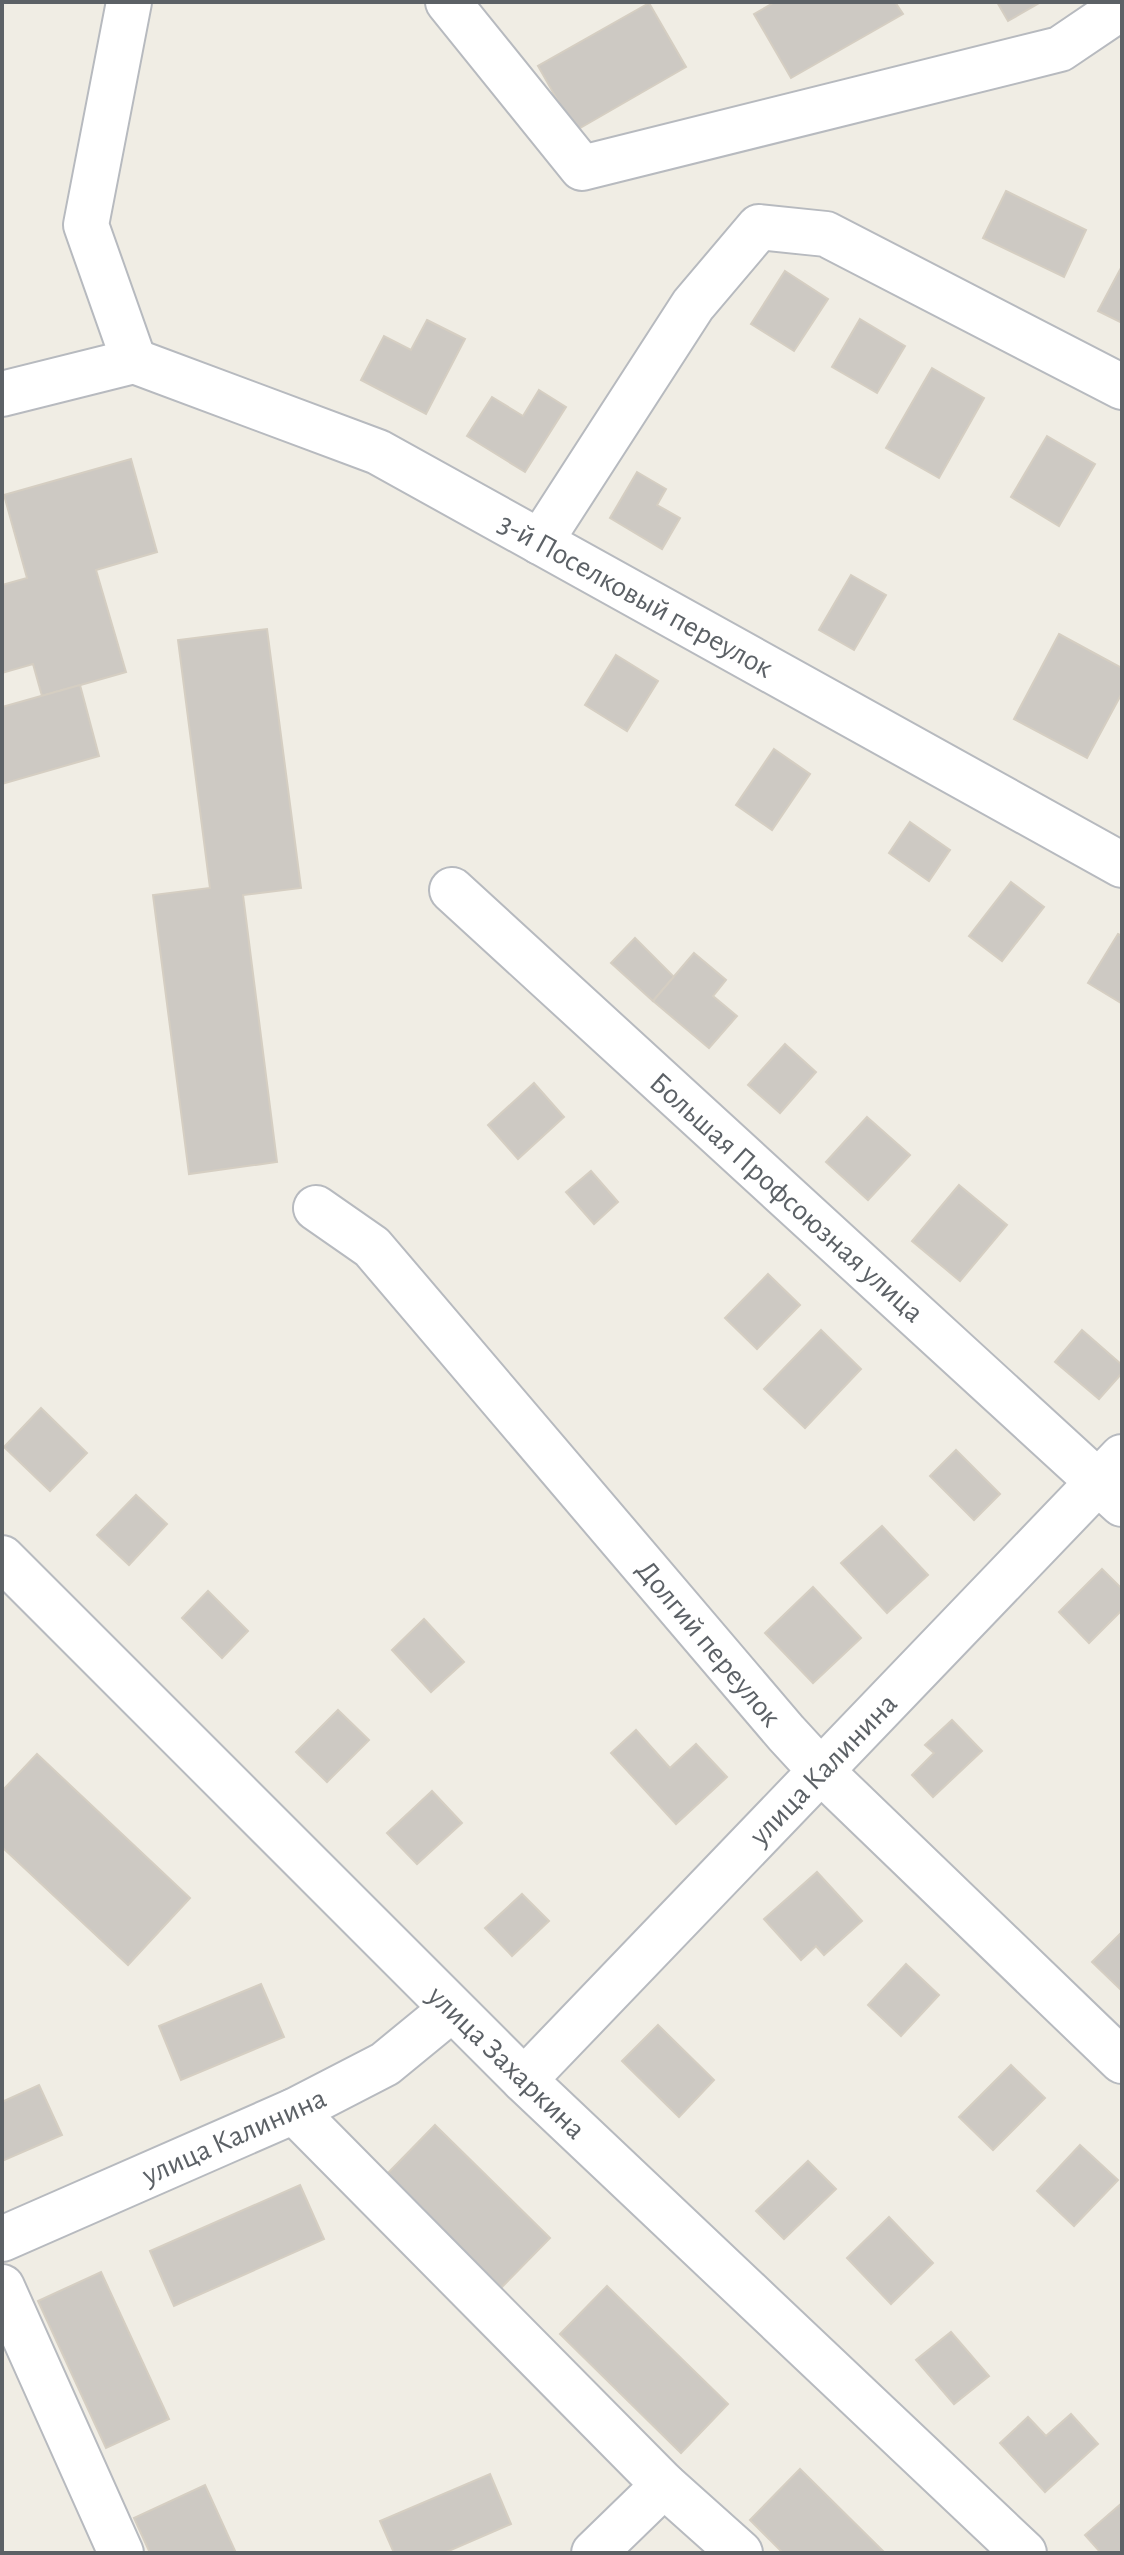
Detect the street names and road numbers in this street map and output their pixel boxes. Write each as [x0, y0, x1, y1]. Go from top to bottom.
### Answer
street label: 3-й Поселковый переулок [493, 508, 778, 684]
street label: Большая Профсоюзная улица [644, 1067, 929, 1328]
street label: Долгий переулок [630, 1555, 786, 1733]
street label: улица Калинина [744, 1688, 903, 1852]
street label: улица Захаркина [421, 1980, 591, 2145]
street label: улица Калинина [137, 2083, 331, 2191]

